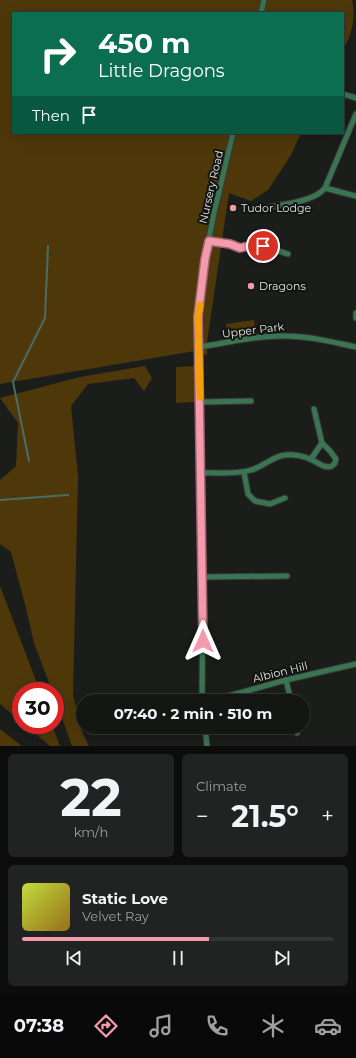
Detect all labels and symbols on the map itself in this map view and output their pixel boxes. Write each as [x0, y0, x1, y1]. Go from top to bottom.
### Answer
street label: Nursery Road [196, 149, 226, 225]
place label: Tudor Lodge [241, 201, 311, 215]
marker: Tudor Lodge [228, 203, 238, 213]
pin [246, 229, 280, 263]
place label: Dragons [259, 279, 306, 293]
marker: Dragons [246, 281, 256, 291]
street label: Upper Park [221, 319, 285, 341]
position arrow [182, 620, 224, 662]
street label: Albion Hill [251, 658, 309, 686]
speed limit sign: 30 [12, 682, 64, 734]

